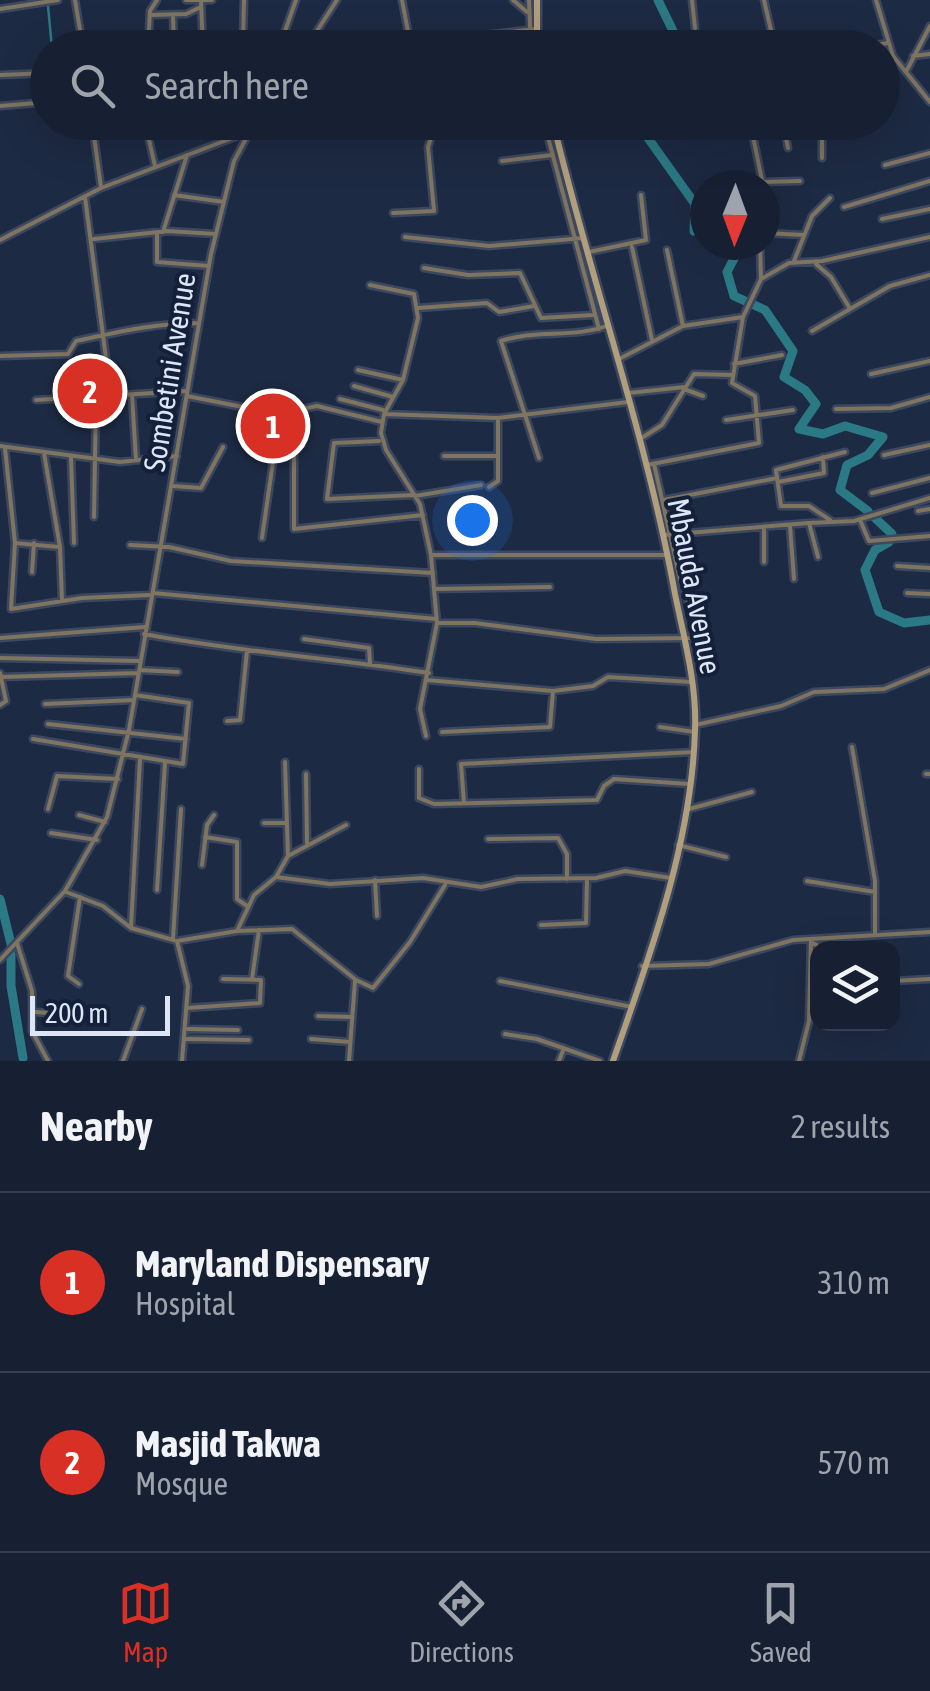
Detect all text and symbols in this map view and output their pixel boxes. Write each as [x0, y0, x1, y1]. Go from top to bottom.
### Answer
search box [30, 30, 900, 140]
icon: search [65, 58, 120, 113]
text: Search here [145, 64, 309, 107]
north arrow [690, 170, 780, 260]
street label: Sombetini Avenue [137, 270, 201, 474]
pin: 2 [58, 354, 122, 428]
pin: 1 [240, 388, 306, 464]
your location [447, 495, 498, 546]
street label: Mbauda Avenue [661, 495, 729, 677]
map controls [810, 941, 900, 1031]
button: layers [810, 941, 900, 1031]
scale bar [30, 991, 170, 1036]
text: 200 m [45, 997, 108, 1029]
text: Nearby [40, 1102, 153, 1150]
text: 2 results [791, 1108, 890, 1145]
text: Maryland Dispensary [135, 1242, 429, 1285]
text: 1 [65, 1264, 80, 1301]
text: 310 m [817, 1264, 890, 1301]
text: Hospital [135, 1285, 235, 1322]
text: Masjid Takwa [135, 1422, 321, 1465]
text: 2 [65, 1444, 80, 1481]
text: 570 m [817, 1444, 890, 1481]
text: Mosque [135, 1465, 228, 1502]
tab: Map [118, 1576, 173, 1668]
tab: Directions [409, 1576, 514, 1668]
tab: Saved [750, 1576, 812, 1668]

